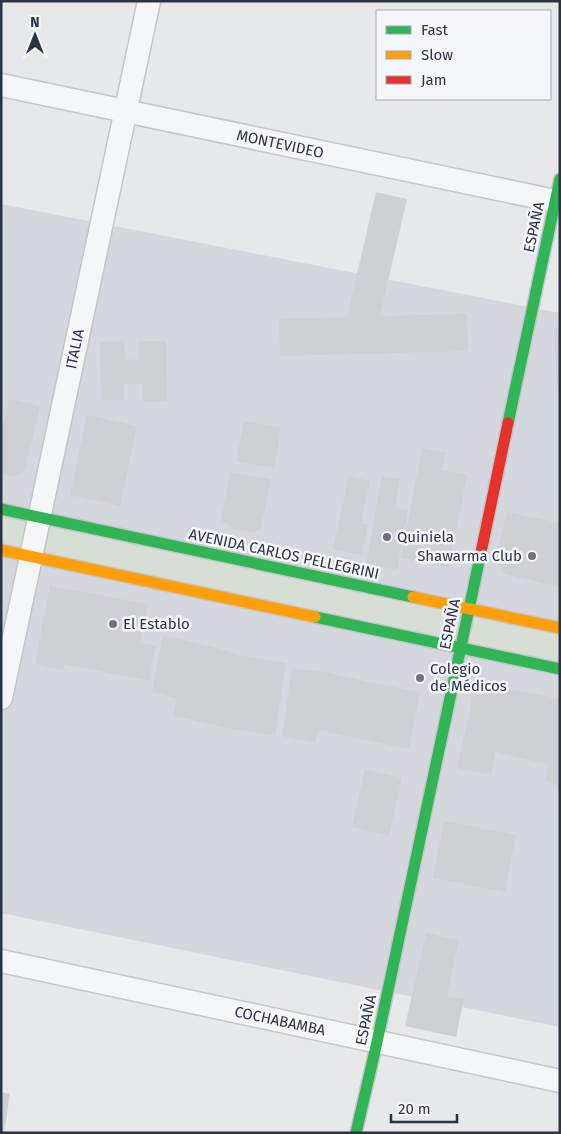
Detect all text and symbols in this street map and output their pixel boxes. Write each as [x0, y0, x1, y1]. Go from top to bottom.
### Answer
north arrow [10, 10, 60, 60]
legend [376, 10, 551, 100]
text: N [30, 14, 40, 31]
text: Fast [421, 21, 448, 39]
text: Slow [421, 46, 453, 64]
text: Jam [421, 71, 447, 89]
street label: MONTEVIDEO [235, 126, 325, 162]
street label: ESPAÑA [520, 200, 548, 254]
street label: ITALIA [62, 327, 88, 371]
street label: AVENIDA CARLOS PELLEGRINI [187, 525, 381, 583]
place label: Quiniela [397, 528, 454, 546]
marker: Quiniela [381, 531, 393, 543]
place label: Shawarma Club [417, 547, 522, 565]
marker: Shawarma Club [526, 550, 538, 562]
street label: ESPAÑA [436, 597, 464, 651]
place label: El Establo [123, 615, 190, 633]
marker: El Establo [107, 618, 119, 630]
place label: Colegio de Médicos [430, 660, 507, 695]
marker: Colegio de Médicos [414, 672, 426, 684]
street label: ESPAÑA [352, 993, 380, 1047]
street label: COCHABAMBA [233, 1003, 328, 1040]
scale bar [391, 1092, 457, 1124]
text: 20 m [398, 1100, 431, 1118]

